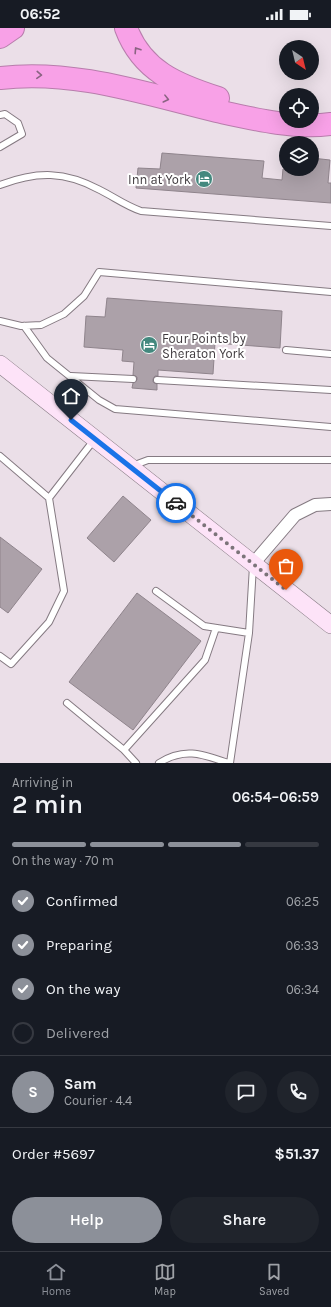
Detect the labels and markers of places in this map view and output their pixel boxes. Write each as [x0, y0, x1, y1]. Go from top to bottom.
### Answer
hotel icon: Inn at York [194, 169, 214, 189]
place label: Inn at York [128, 172, 191, 187]
place label: Four Points by Sheraton York [162, 331, 246, 361]
hotel icon: Four Points by Sheraton York [139, 335, 159, 355]
pin [54, 379, 88, 420]
pin [269, 549, 303, 590]

